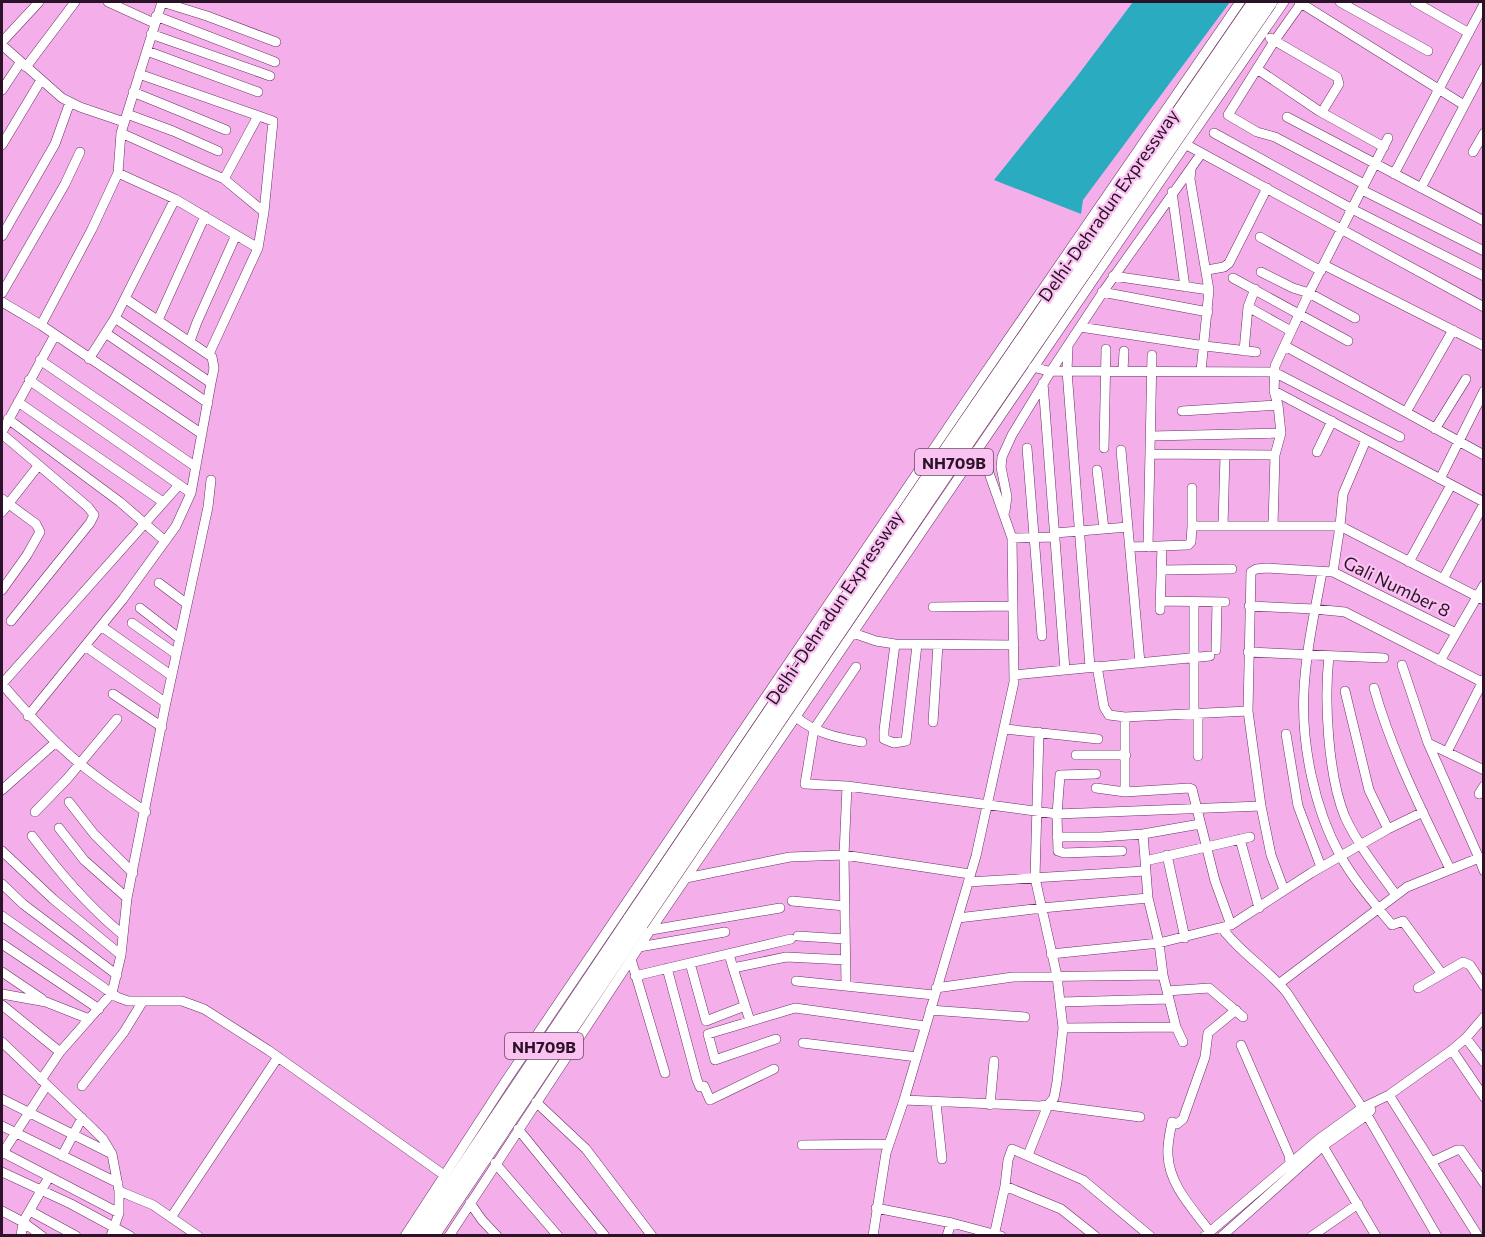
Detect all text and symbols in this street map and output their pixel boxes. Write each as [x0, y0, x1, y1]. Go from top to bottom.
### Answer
street label: Delhi-Dehradun Expressway [1033, 105, 1183, 305]
road number: NH709B [915, 449, 993, 475]
street label: Delhi-Dehradun Expressway [761, 506, 907, 708]
street label: Gali Number 8 [1340, 551, 1454, 621]
road number: NH709B [505, 1033, 583, 1059]

